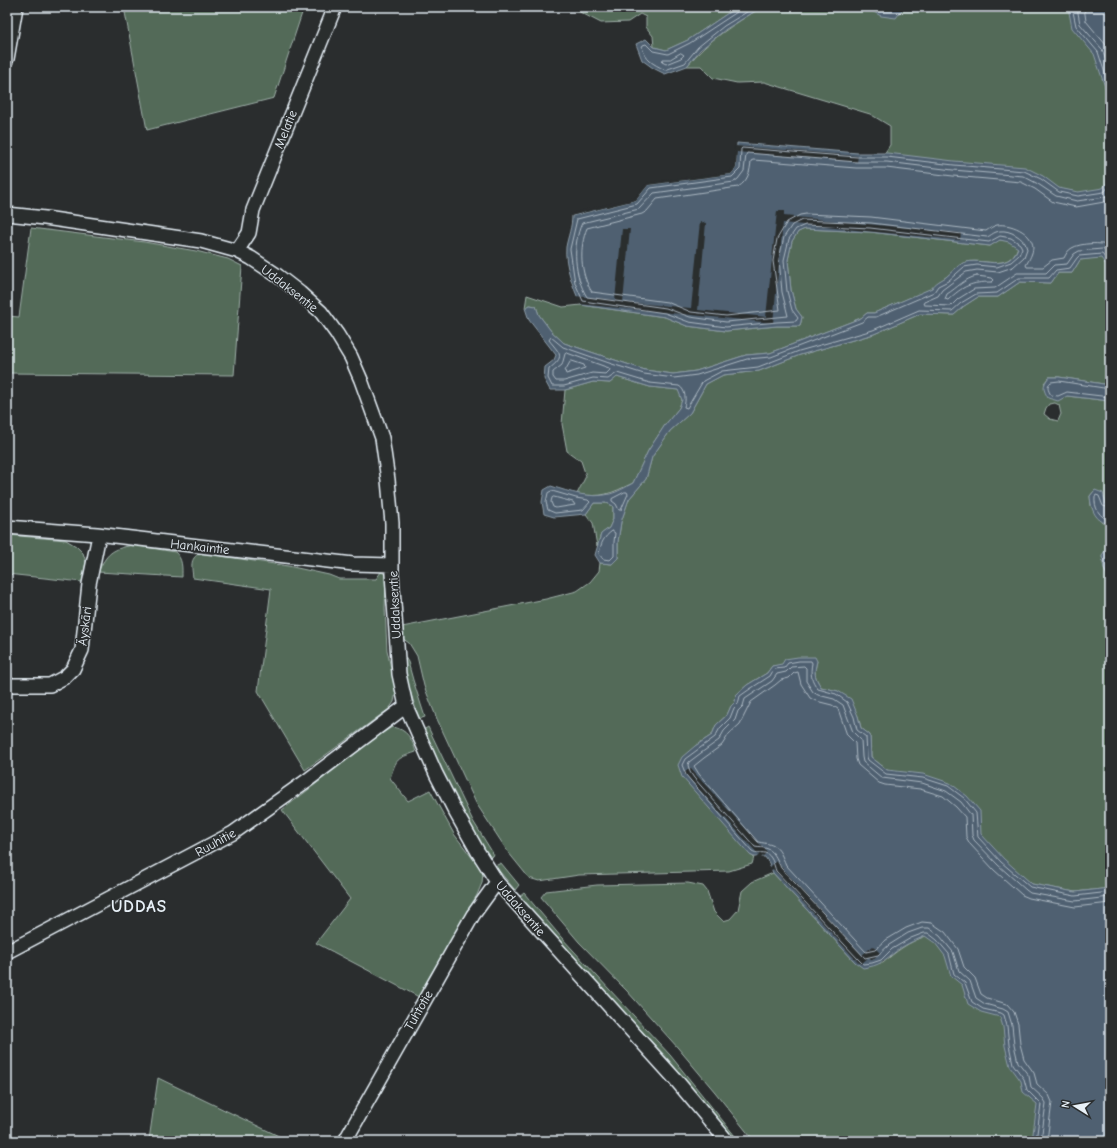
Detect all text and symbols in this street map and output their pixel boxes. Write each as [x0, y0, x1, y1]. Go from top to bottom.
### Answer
street label: Melatie [271, 107, 300, 151]
street label: Uddaksentie [258, 262, 321, 316]
street label: Hankaintie [170, 536, 231, 557]
street label: Uddaksentie [385, 570, 404, 639]
street label: Äyskäri [74, 605, 94, 647]
street label: Ruuhitie [192, 825, 239, 860]
street label: Uddaksentie [493, 878, 549, 939]
district label: UDDAS [111, 897, 167, 916]
street label: Tuhtotie [401, 987, 436, 1033]
north arrow [1055, 1086, 1095, 1126]
text: N [1059, 1099, 1073, 1109]

